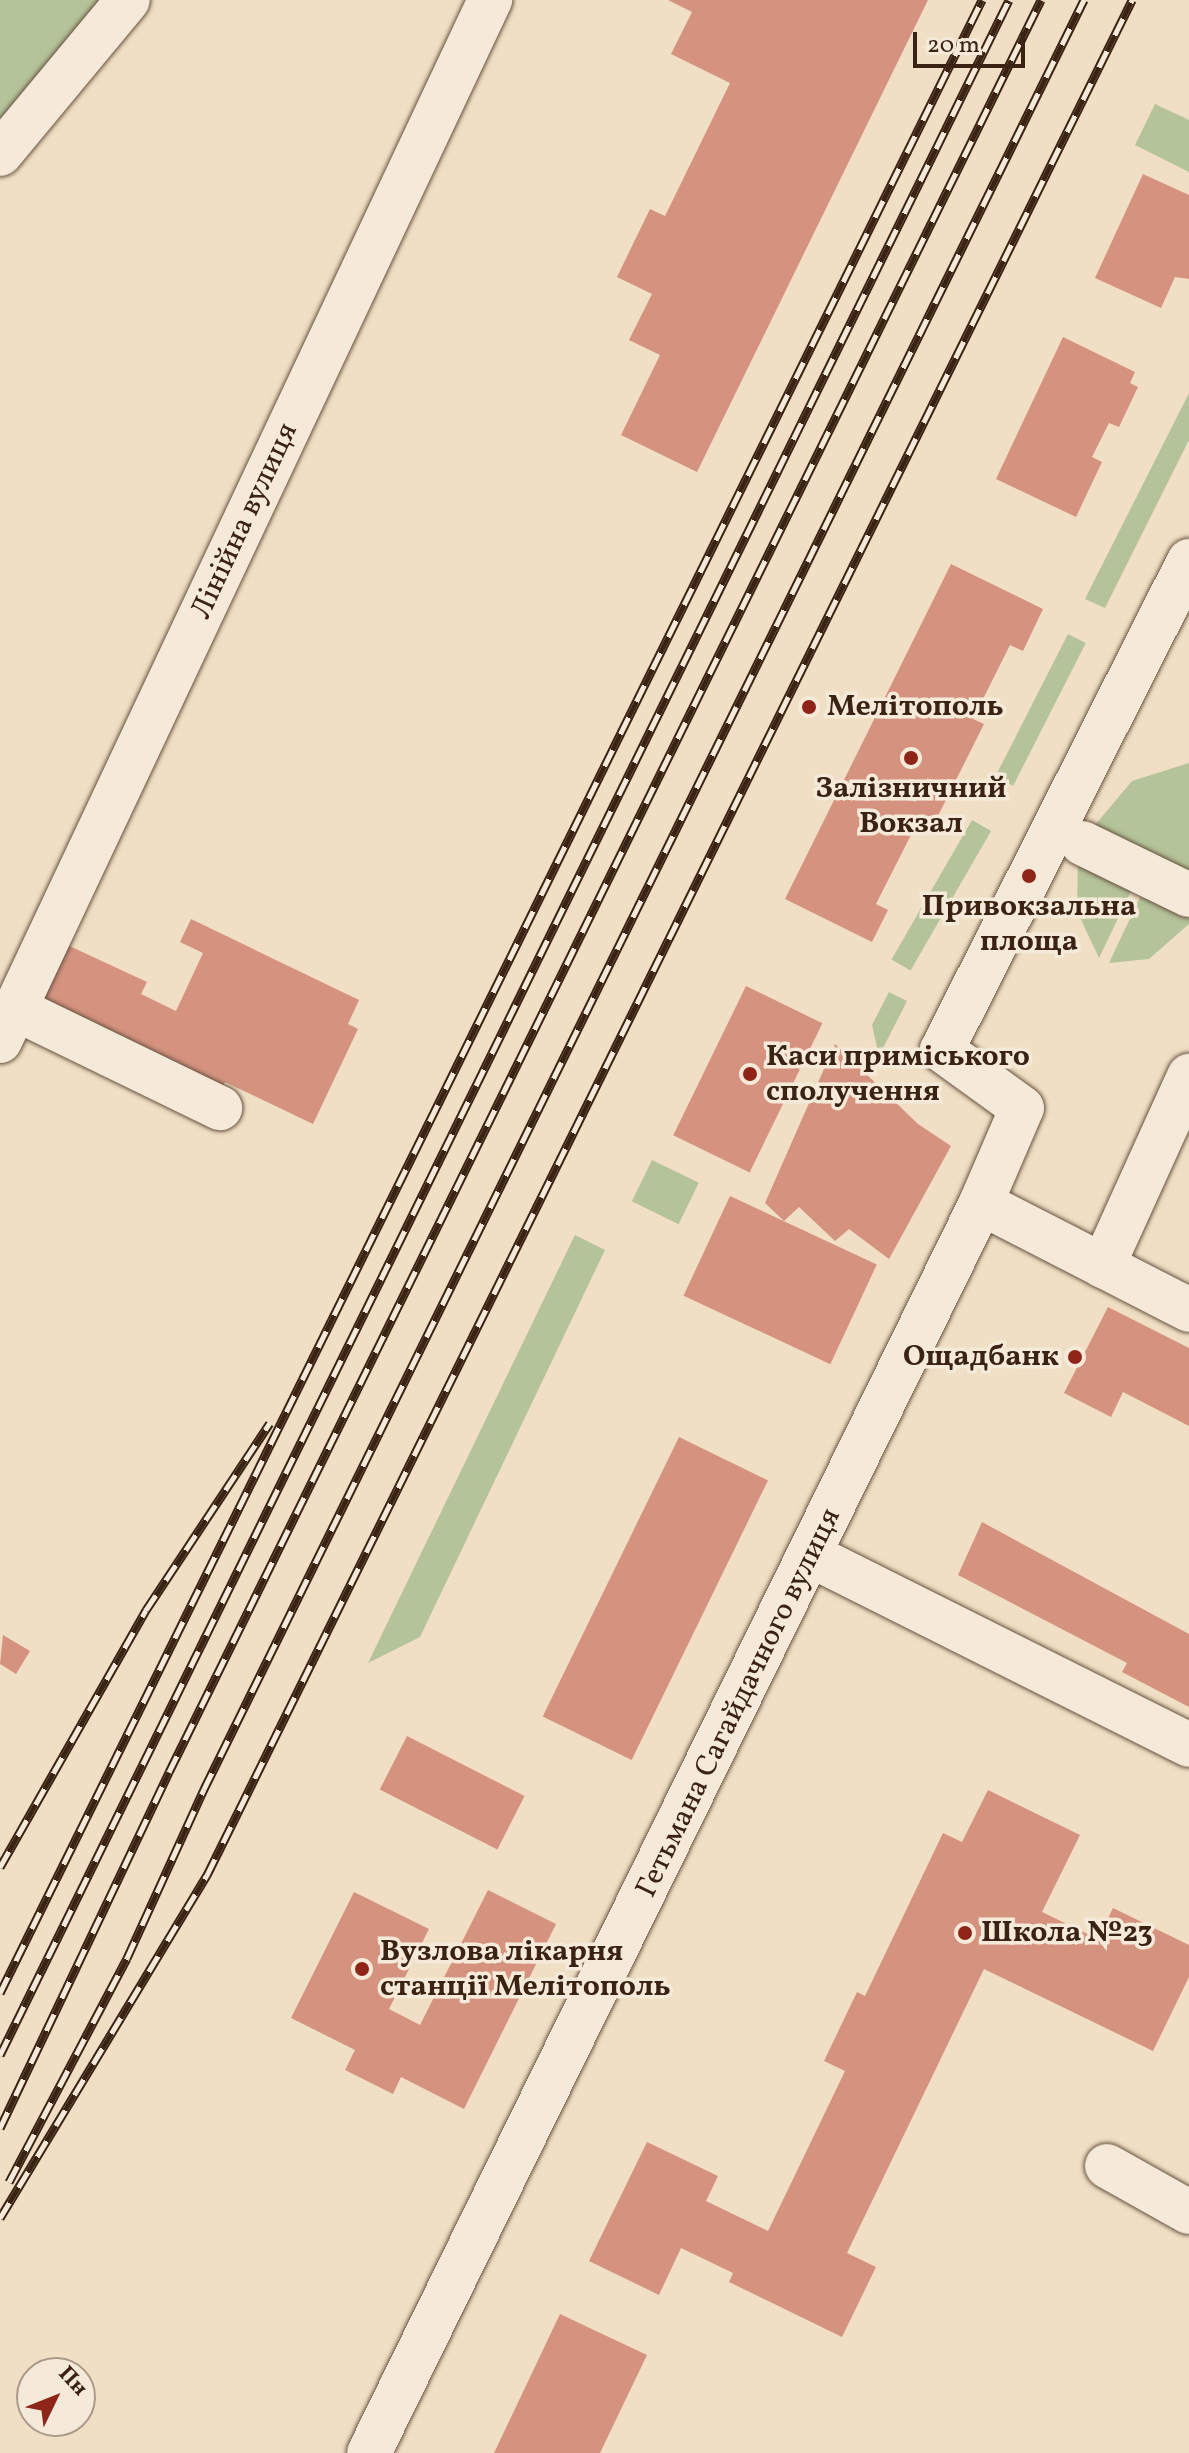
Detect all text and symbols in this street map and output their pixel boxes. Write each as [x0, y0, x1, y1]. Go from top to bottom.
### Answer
scale bar [917, 16, 1029, 66]
text: 20 m [927, 29, 980, 63]
street label: Лінійна вулиця [184, 417, 306, 625]
place label: Мелітополь [827, 689, 1004, 725]
marker: Мелітополь [798, 696, 820, 718]
marker: Залізничний Вокзал [902, 749, 920, 767]
place label: Залізничний Вокзал [816, 771, 1006, 842]
marker: Привокзальна площа [1020, 867, 1038, 885]
place label: Привокзальна площа [922, 889, 1136, 960]
place label: Каси приміського сполучення [766, 1039, 1030, 1110]
marker: Каси приміського сполучення [741, 1065, 759, 1083]
place label: Ощадбанк [903, 1339, 1059, 1375]
marker: Ощадбанк [1066, 1348, 1084, 1366]
street label: Гетьмана Сагайдачного вулиця [629, 1503, 849, 1903]
place label: Школа №23 [981, 1915, 1153, 1951]
marker: Школа №23 [956, 1924, 974, 1942]
place label: Вузлова лікарня станції Мелітополь [380, 1934, 671, 2004]
marker: Вузлова лікарня станції Мелітополь [351, 1958, 373, 1980]
north arrow [16, 2357, 96, 2437]
text: Пн [50, 2360, 94, 2404]

